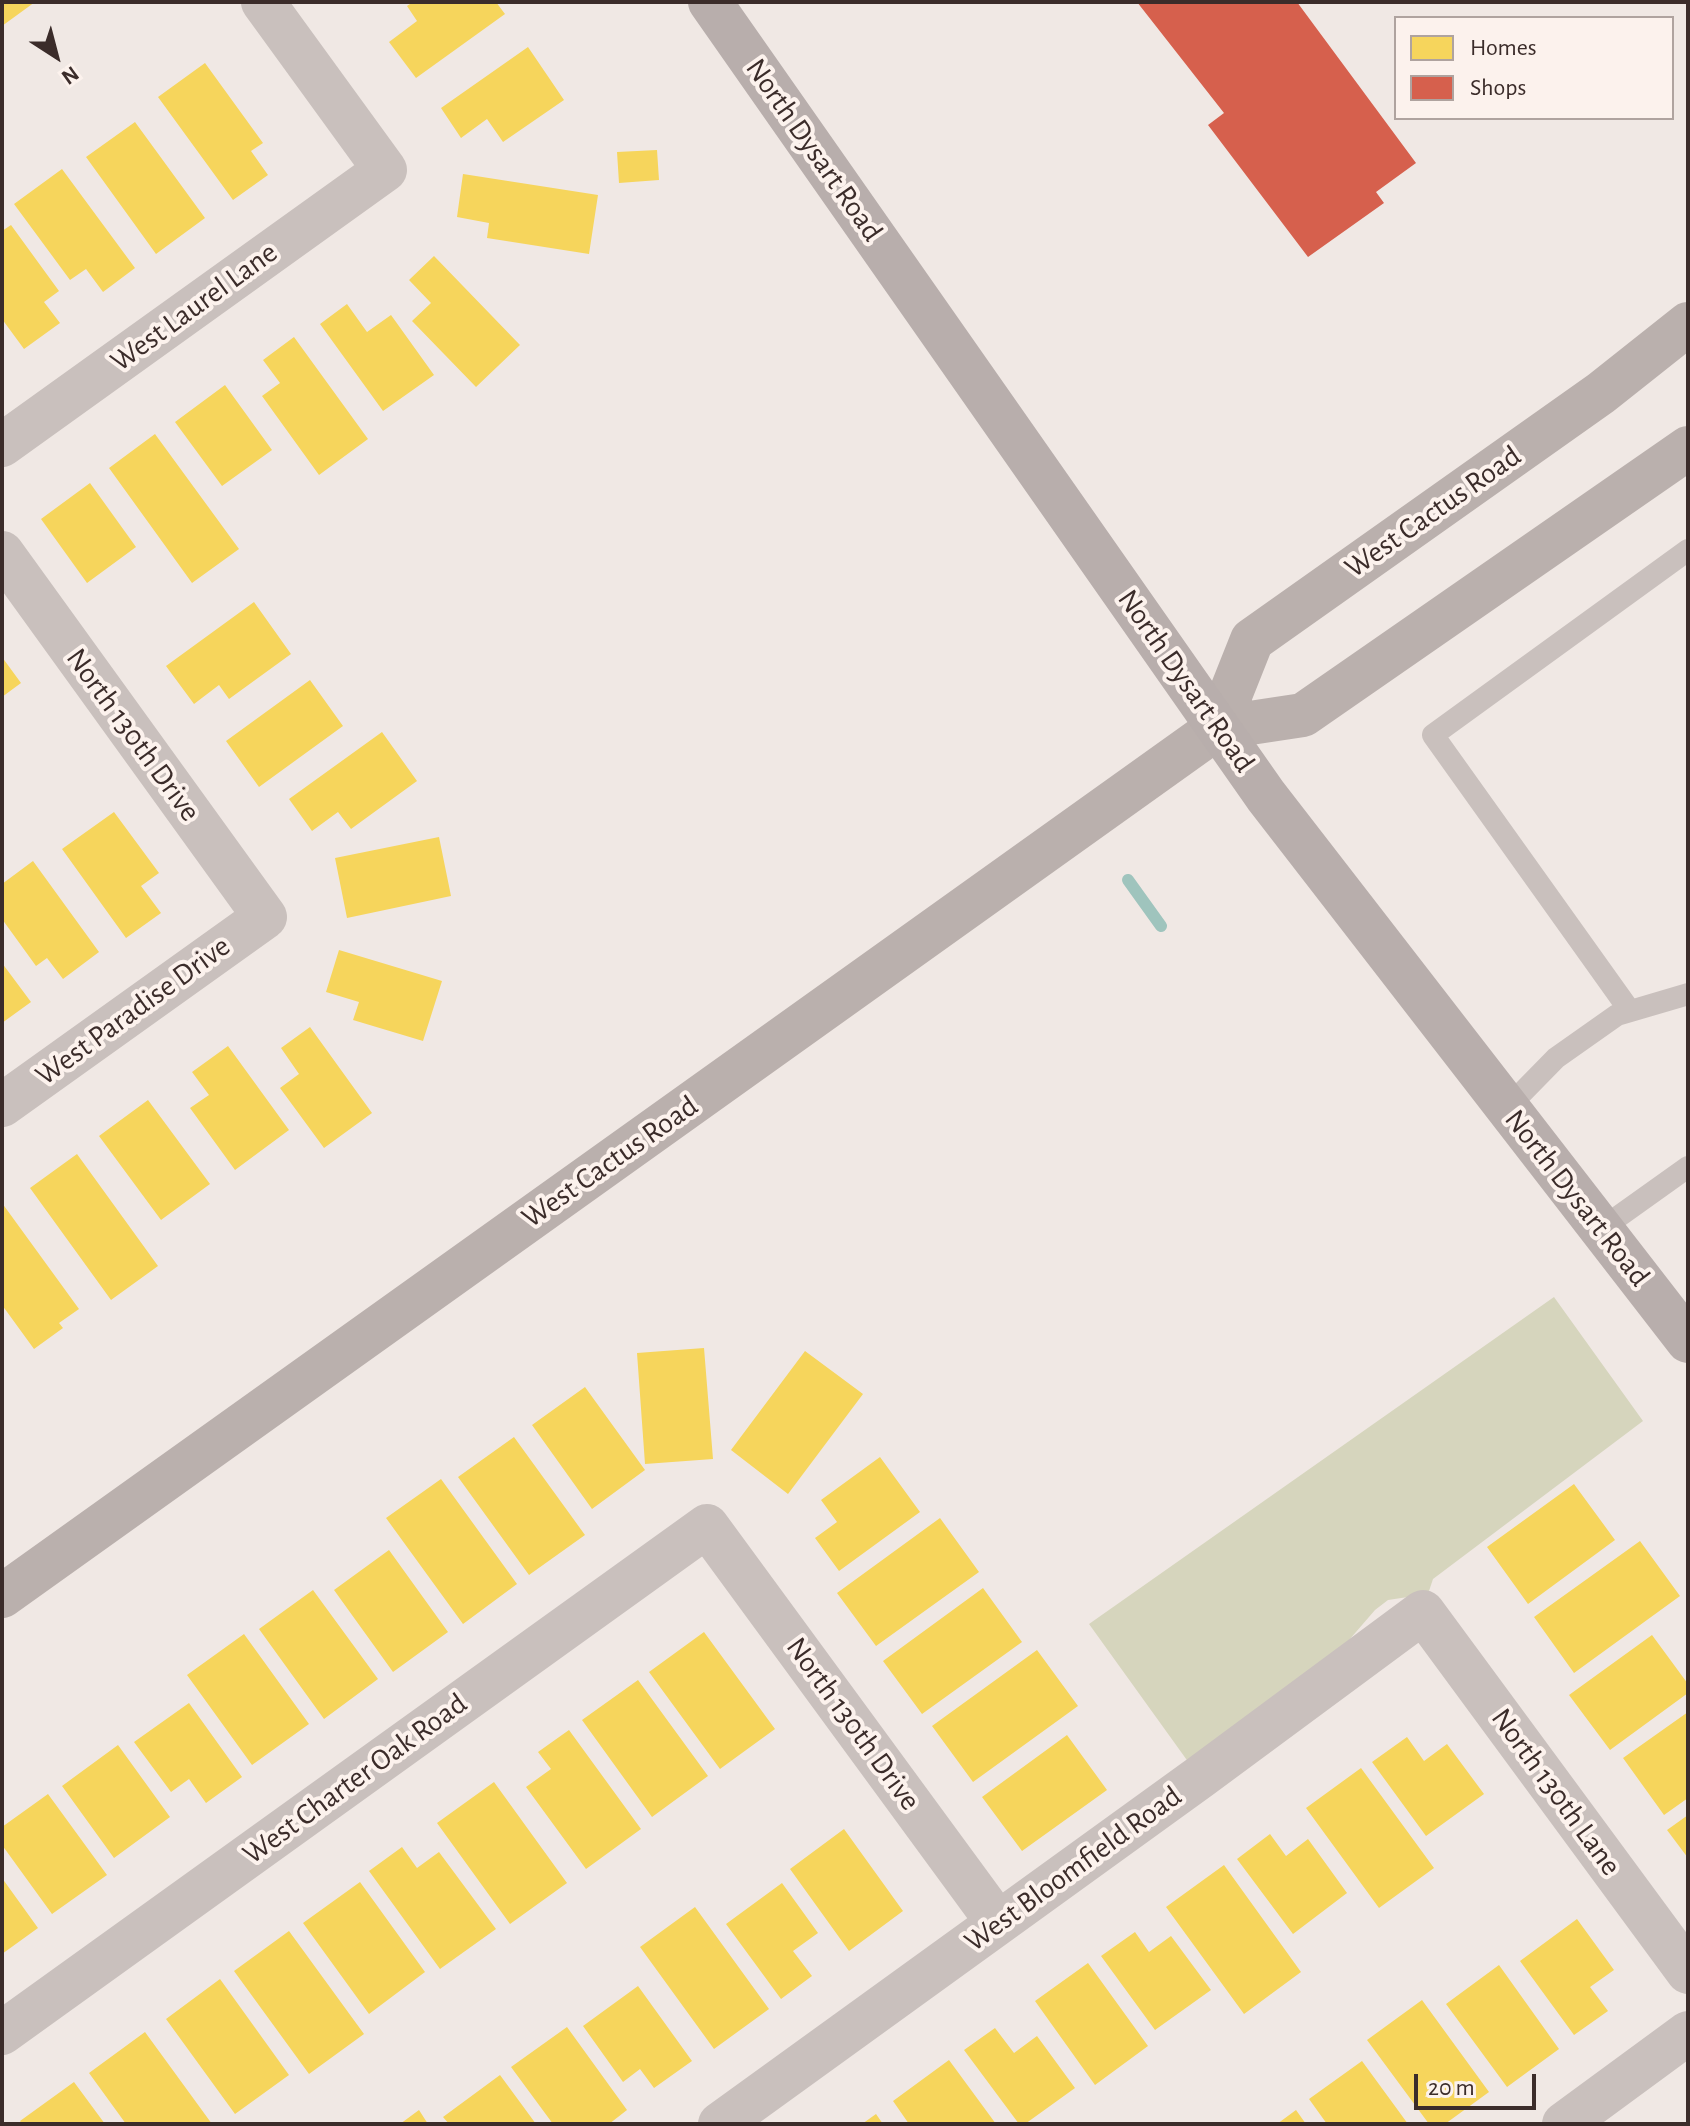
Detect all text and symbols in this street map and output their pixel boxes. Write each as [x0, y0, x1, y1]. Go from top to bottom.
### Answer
north arrow [16, 16, 96, 96]
legend [1394, 16, 1674, 120]
text: Homes [1470, 36, 1537, 60]
street label: North Dysart Road [738, 52, 890, 248]
text: N [57, 62, 83, 89]
text: Shops [1470, 76, 1526, 100]
street label: West Laurel Lane [104, 234, 284, 380]
street label: West Cactus Road [1338, 438, 1528, 586]
street label: North Dysart Road [1110, 583, 1262, 779]
street label: North 130th Drive [58, 641, 208, 829]
street label: West Paradise Drive [29, 928, 237, 1094]
street label: West Cactus Road [515, 1088, 705, 1236]
street label: North Dysart Road [1497, 1102, 1657, 1294]
street label: North 130th Drive [778, 1630, 928, 1818]
street label: West Charter Oak Road [236, 1686, 474, 1872]
street label: North 130th Lane [1483, 1701, 1629, 1883]
street label: West Bloomfield Road [958, 1778, 1188, 1960]
scale bar [1418, 2058, 1540, 2108]
text: 20 m [1428, 2076, 1475, 2100]

